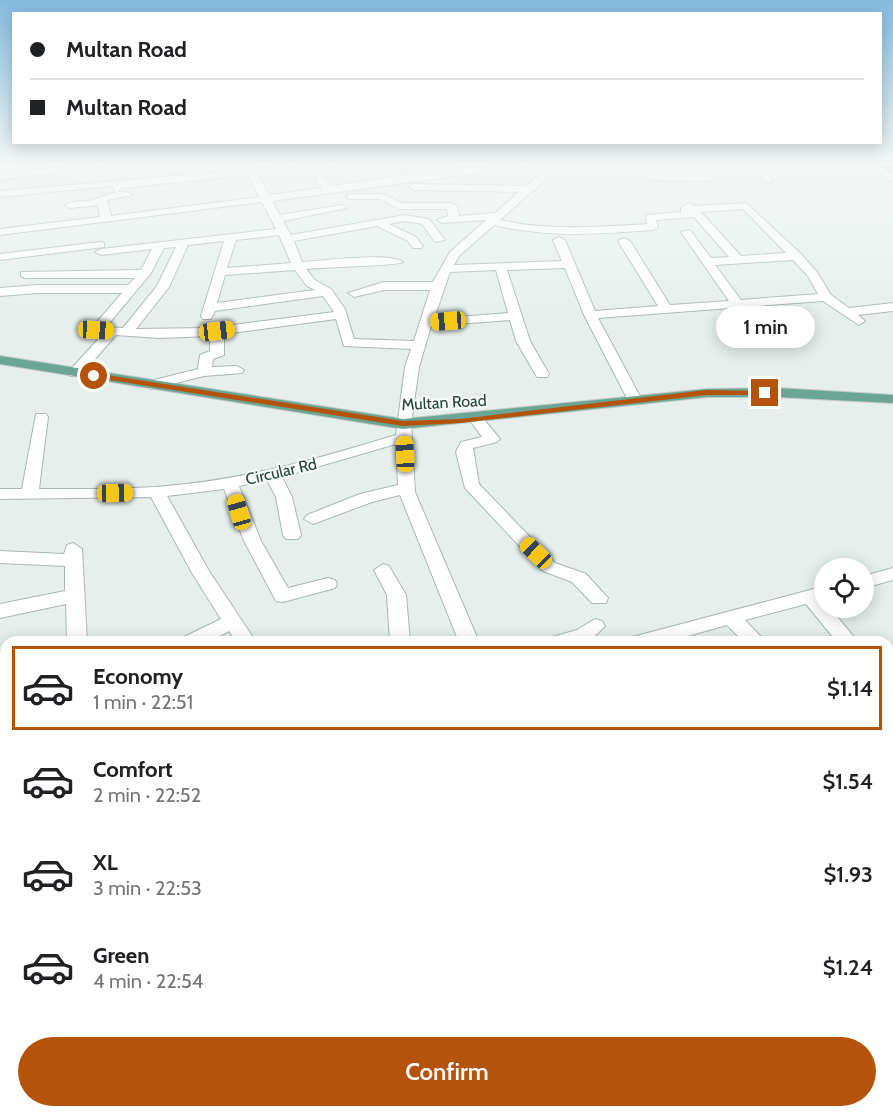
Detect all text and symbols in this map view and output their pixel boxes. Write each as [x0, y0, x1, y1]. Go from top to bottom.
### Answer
text: Multan Road [66, 36, 187, 63]
text: Multan Road [66, 94, 187, 121]
callout: 1 min [716, 306, 814, 348]
car [429, 311, 467, 331]
text: 1 min [743, 315, 788, 339]
car [78, 320, 114, 340]
car [198, 320, 236, 342]
route start [80, 362, 107, 389]
route end [751, 379, 778, 406]
street label: Multan Road [401, 391, 487, 414]
car [395, 436, 415, 472]
street label: Circular Rd [244, 454, 319, 489]
car [97, 484, 133, 502]
car [225, 492, 253, 532]
car [517, 534, 555, 572]
map controls [814, 558, 874, 618]
button: locate [814, 558, 874, 618]
icon: car [21, 661, 75, 715]
text: Economy [93, 663, 183, 690]
text: $1.14 [827, 675, 873, 702]
text: 1 min · 22:51 [93, 690, 193, 714]
icon: car [21, 754, 75, 808]
text: Comfort [93, 756, 172, 783]
text: $1.54 [822, 768, 873, 795]
text: 2 min · 22:52 [93, 783, 201, 807]
icon: car [21, 847, 75, 901]
text: XL [93, 849, 118, 876]
text: $1.93 [824, 861, 873, 888]
text: 3 min · 22:53 [93, 876, 202, 900]
icon: car [21, 940, 75, 994]
text: Green [93, 942, 149, 969]
text: $1.24 [823, 954, 873, 981]
text: 4 min · 22:54 [93, 969, 203, 993]
button: Confirm [18, 1037, 876, 1106]

